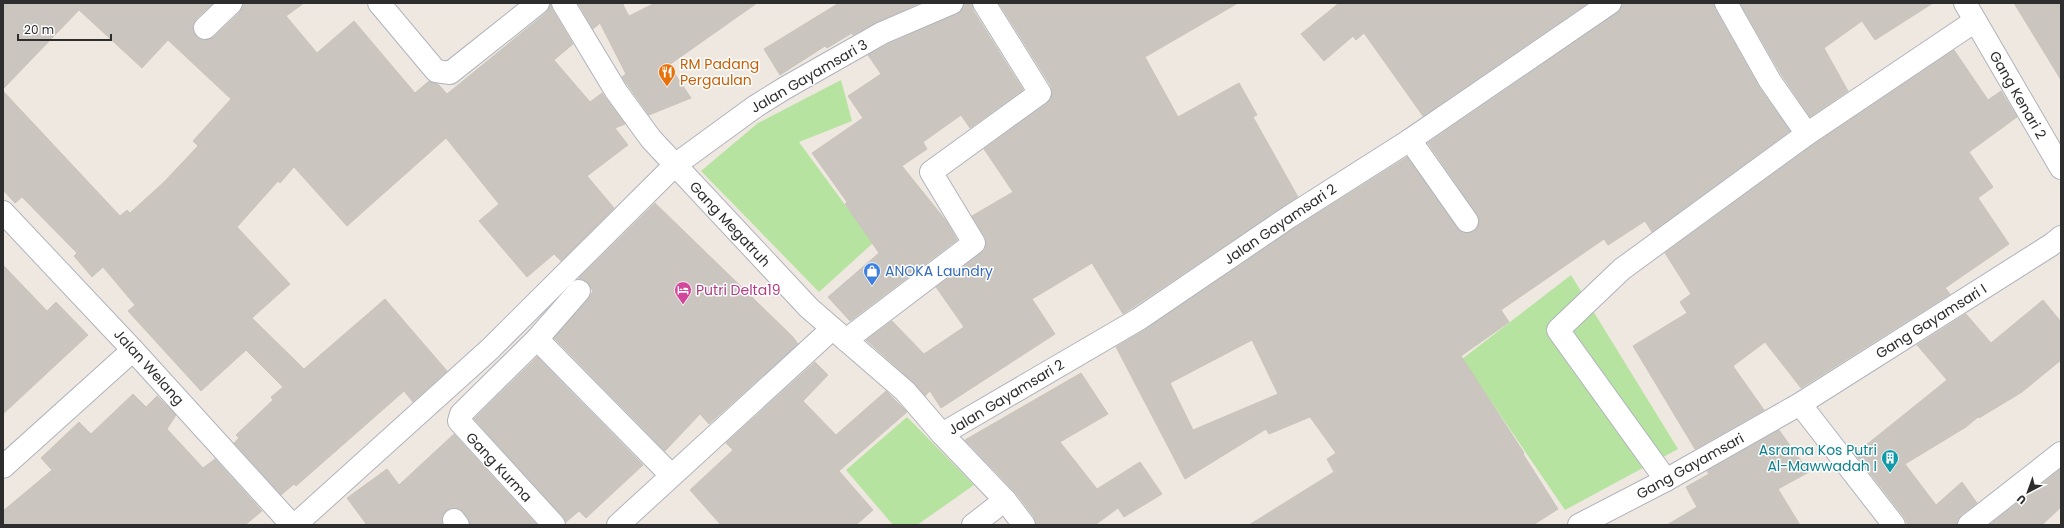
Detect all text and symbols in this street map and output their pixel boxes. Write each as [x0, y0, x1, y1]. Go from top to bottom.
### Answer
scale bar [18, 16, 111, 42]
text: 20 m [24, 21, 54, 38]
street label: Jalan Gayamsari 3 [747, 34, 871, 118]
street label: Gang Kenari 2 [1985, 47, 2051, 143]
place label: RM Padang Pergaulan [680, 54, 759, 90]
restaurant icon: RM Padang Pergaulan [657, 62, 677, 87]
street label: Gang Megatruh [685, 177, 775, 271]
street label: Jalan Gayamsari 2 [1220, 179, 1340, 269]
shop icon: ANOKA Laundry [862, 261, 882, 286]
place label: ANOKA Laundry [885, 261, 993, 281]
street label: Gang Gayamsari I [1872, 279, 1990, 363]
hotel icon: Putri Delta19 [673, 280, 693, 305]
place label: Putri Delta19 [696, 280, 780, 300]
street label: Jalan Welang [109, 325, 189, 409]
street label: Jalan Gayamsari 2 [944, 354, 1068, 440]
street label: Gang Kurma [461, 428, 537, 506]
street label: Gang Gayamsari [1633, 428, 1747, 504]
place label: Asrama Kos Putri Al-Mawwadah I [1759, 440, 1877, 476]
building icon: Asrama Kos Putri Al-Mawwadah I [1880, 448, 1900, 473]
north arrow [2008, 472, 2048, 512]
text: U [2013, 491, 2030, 508]

